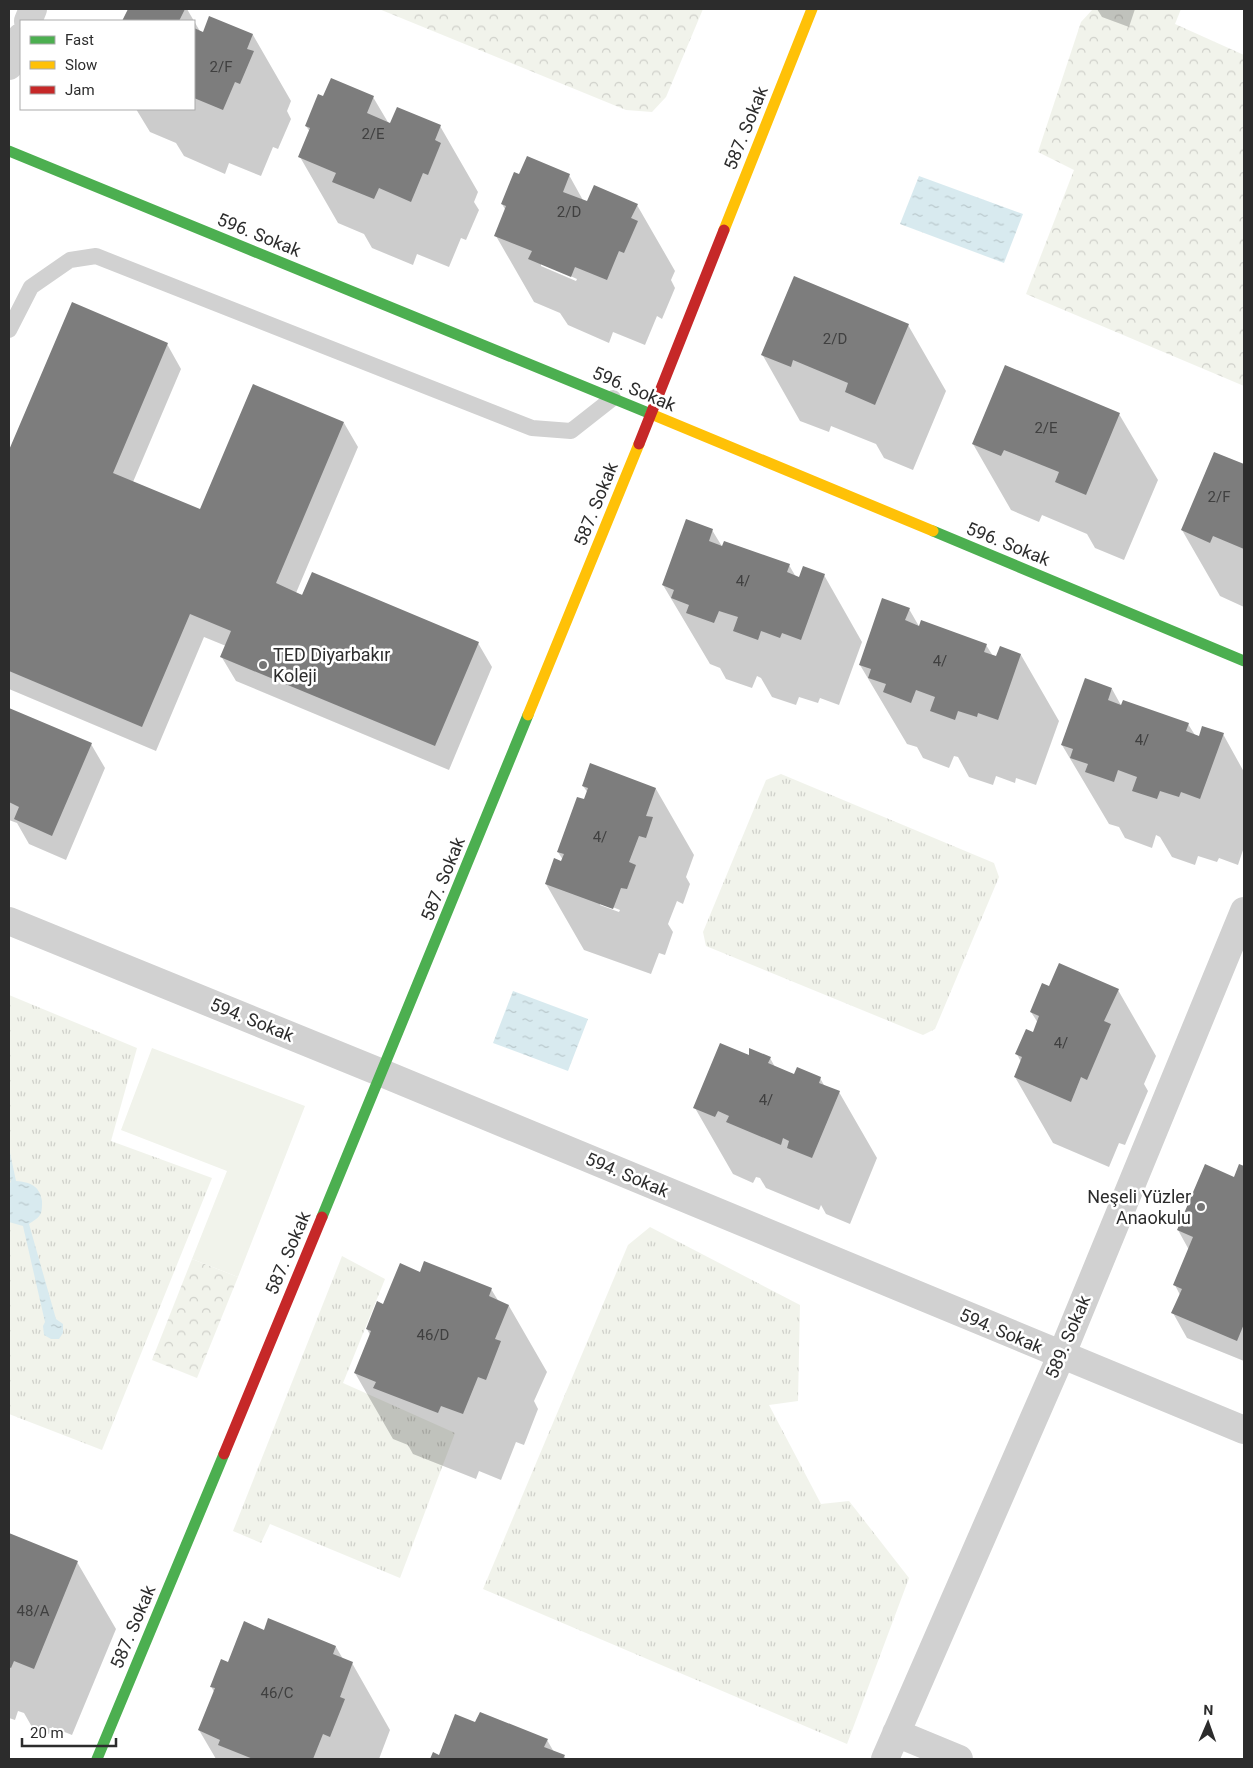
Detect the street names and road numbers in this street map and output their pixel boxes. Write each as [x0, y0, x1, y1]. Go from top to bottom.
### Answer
street label: 587. Sokak [719, 82, 772, 173]
street label: 596. Sokak [214, 208, 305, 261]
street label: 596. Sokak [589, 362, 680, 416]
street label: 587. Sokak [569, 458, 622, 549]
street label: 596. Sokak [963, 517, 1054, 570]
street label: 587. Sokak [416, 833, 469, 924]
street label: 594. Sokak [207, 993, 298, 1046]
street label: 594. Sokak [582, 1148, 673, 1202]
street label: 587. Sokak [261, 1207, 315, 1298]
street label: 589. Sokak [1041, 1291, 1095, 1382]
street label: 594. Sokak [956, 1304, 1047, 1358]
street label: 587. Sokak [106, 1581, 160, 1672]

